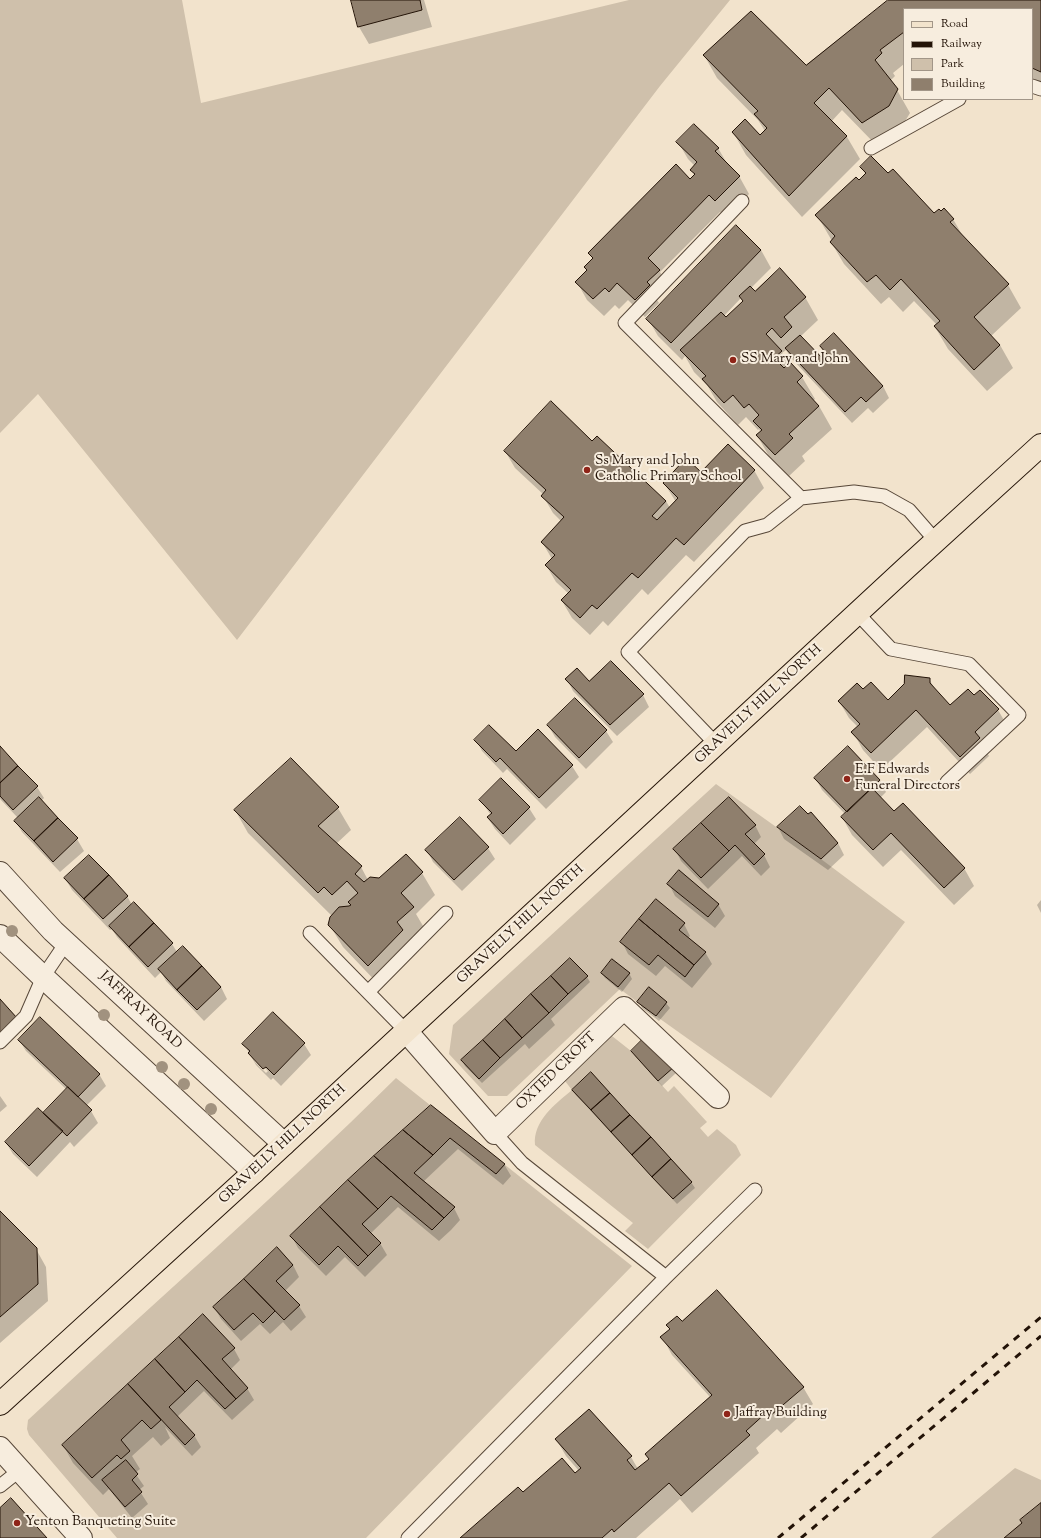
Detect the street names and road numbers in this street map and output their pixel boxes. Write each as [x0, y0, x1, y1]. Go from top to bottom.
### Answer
street label: GRAVELLY HILL NORTH [692, 642, 826, 768]
street label: GRAVELLY HILL NORTH [454, 862, 588, 988]
street label: JAFFRAY ROAD [95, 968, 185, 1054]
street label: OXTED CROFT [513, 1030, 601, 1114]
street label: GRAVELLY HILL NORTH [216, 1082, 350, 1208]

